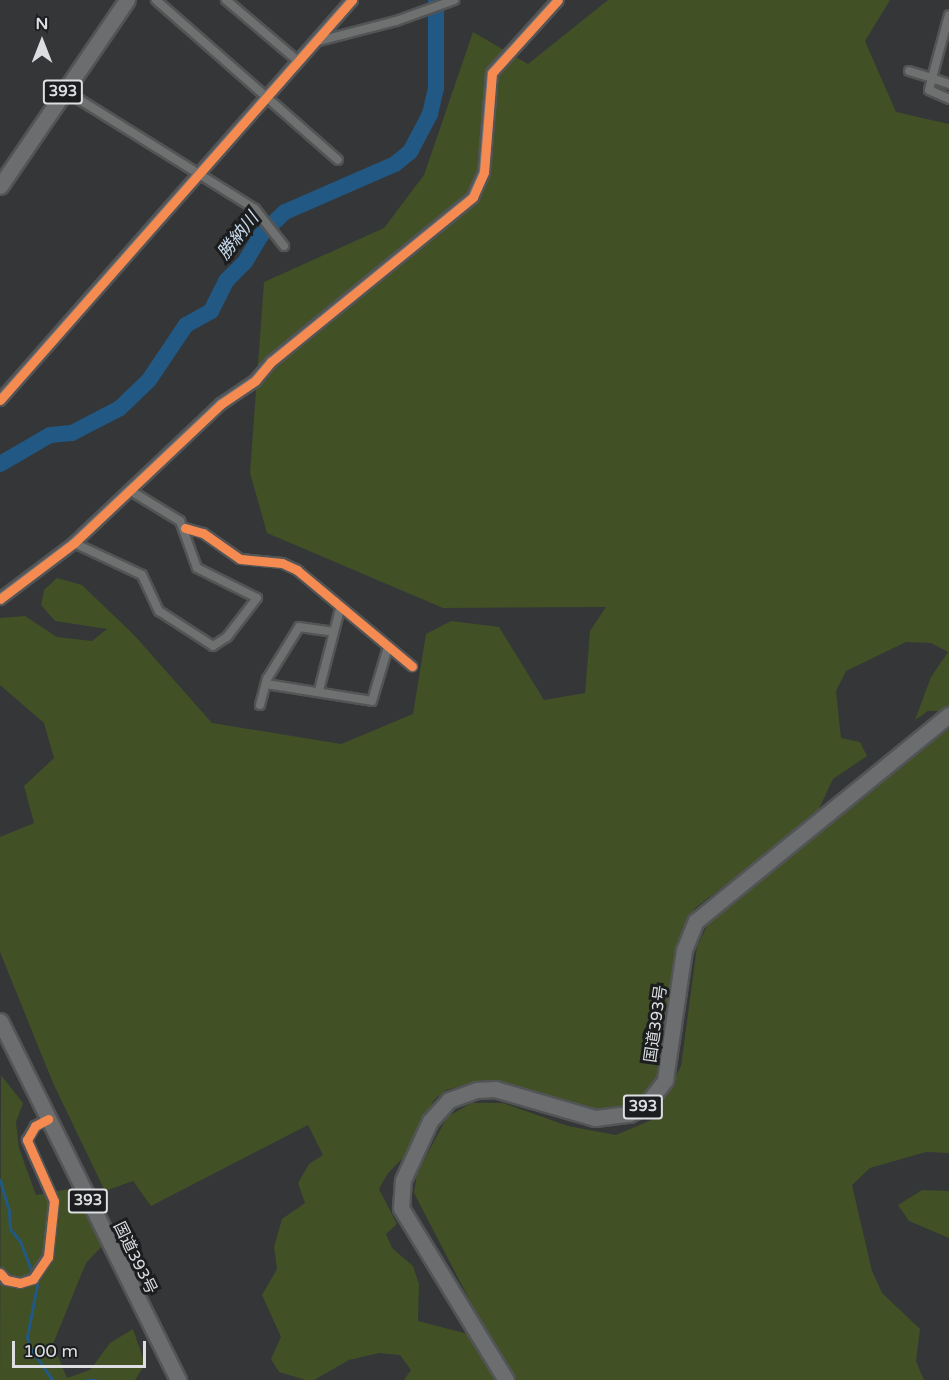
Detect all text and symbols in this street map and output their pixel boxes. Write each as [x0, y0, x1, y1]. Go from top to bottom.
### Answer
north arrow [12, 12, 72, 72]
text: N [36, 14, 48, 34]
road number: 393 [42, 80, 84, 104]
water label: 勝納川 [213, 208, 263, 264]
street label: 国道393号 [641, 984, 671, 1064]
road number: 393 [622, 1095, 664, 1119]
road number: 393 [67, 1189, 109, 1213]
street label: 国道393号 [109, 1219, 161, 1297]
scale bar [15, 1329, 148, 1367]
text: 100 m [23, 1340, 78, 1362]

